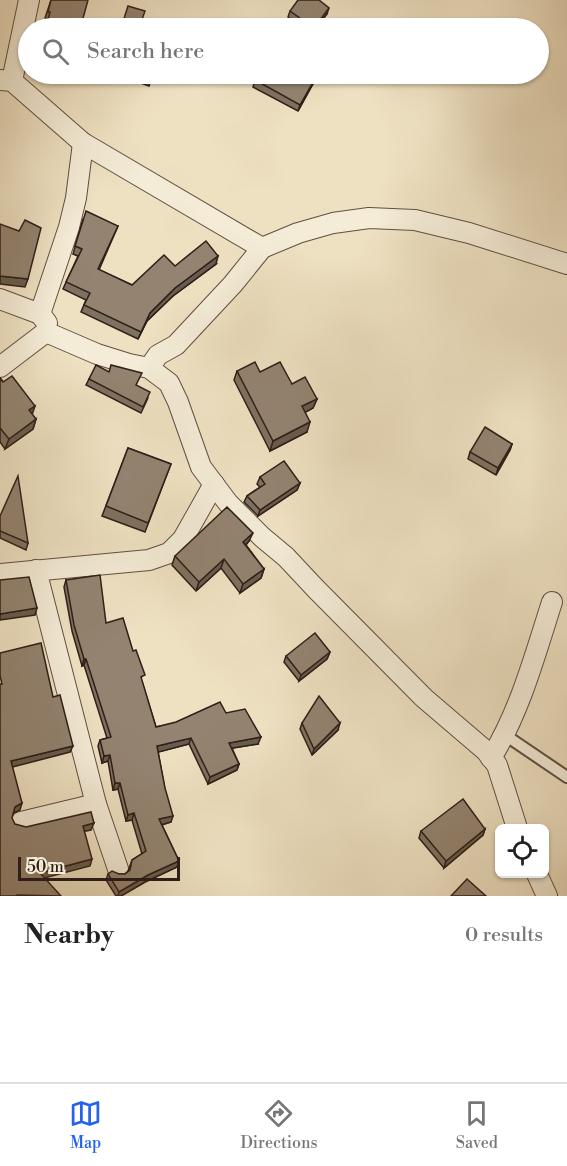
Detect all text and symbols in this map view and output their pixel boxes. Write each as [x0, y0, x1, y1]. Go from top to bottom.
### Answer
search box [18, 18, 549, 84]
icon: search [39, 35, 72, 68]
text: Search here [87, 38, 204, 65]
map controls [495, 824, 549, 878]
button: locate [495, 824, 549, 878]
scale bar [18, 854, 180, 882]
text: 50 m [27, 857, 64, 877]
text: Nearby [24, 919, 114, 951]
text: 0 results [465, 923, 543, 948]
tab: Map [69, 1097, 102, 1153]
tab: Directions [240, 1097, 318, 1153]
tab: Saved [456, 1097, 498, 1153]

